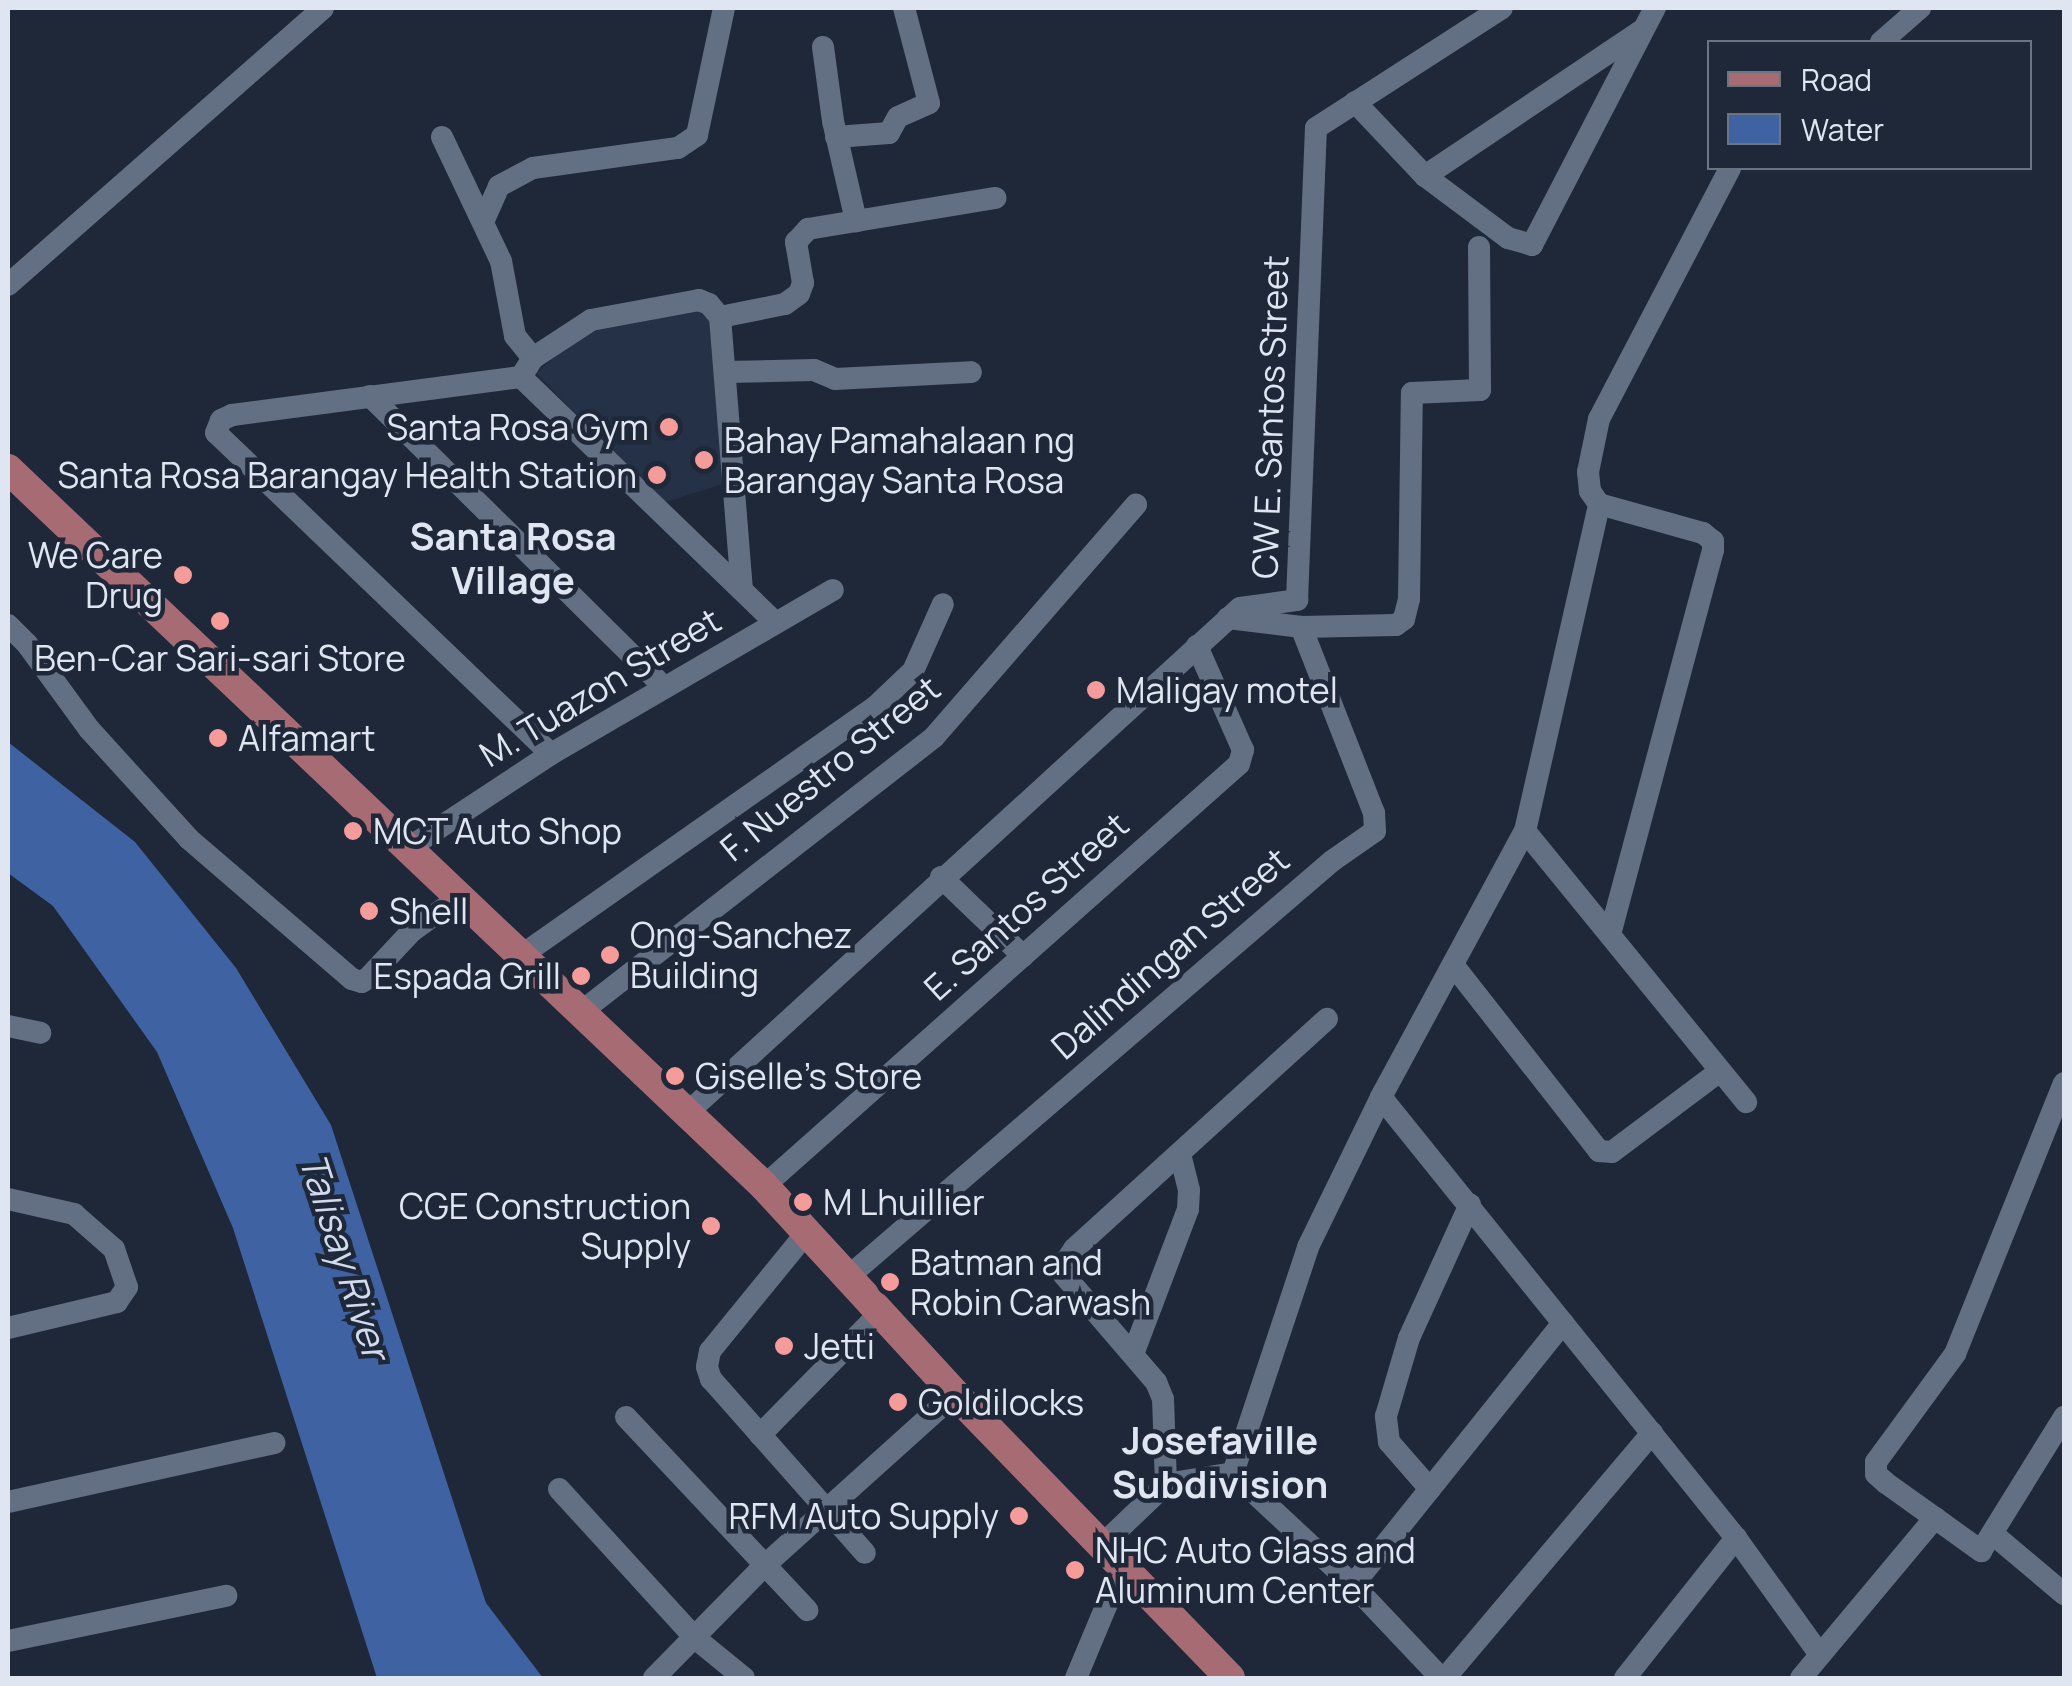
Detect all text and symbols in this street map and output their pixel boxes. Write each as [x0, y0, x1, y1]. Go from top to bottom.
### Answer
legend [1707, 40, 2032, 170]
text: Road [1801, 59, 1872, 100]
text: Water [1801, 109, 1884, 150]
street label: CW E. Santos Street [1243, 254, 1297, 580]
place label: Santa Rosa Gym [387, 406, 649, 448]
marker: Santa Rosa Gym [658, 416, 680, 438]
place label: Bahay Pamahalaan ng Barangay Santa Rosa [724, 419, 1075, 501]
marker: Bahay Pamahalaan ng Barangay Santa Rosa [693, 449, 715, 471]
place label: Santa Rosa Barangay Health Station [57, 454, 637, 496]
marker: Santa Rosa Barangay Health Station [646, 464, 668, 486]
district label: Santa Rosa Village [409, 513, 617, 602]
place label: We Care Drug [28, 534, 163, 616]
marker: We Care Drug [172, 564, 194, 586]
street label: M. Tuazon Street [472, 599, 728, 775]
marker: Ben-Car Sari-sari Store [209, 610, 231, 632]
place label: Ben-Car Sari-sari Store [34, 637, 406, 679]
street label: F. Nuestro Street [712, 667, 948, 869]
place label: Maligay motel [1116, 669, 1338, 711]
marker: Maligay motel [1085, 679, 1107, 701]
place label: Alfamart [238, 717, 375, 759]
marker: Alfamart [207, 727, 229, 749]
street label: E. Santos Street [915, 804, 1137, 1008]
place label: MCT Auto Shop [373, 810, 623, 852]
marker: MCT Auto Shop [342, 820, 364, 842]
street label: Dalindingan Street [1043, 839, 1297, 1067]
place label: Shell [389, 890, 468, 932]
marker: Shell [358, 900, 380, 922]
place label: Ong-Sanchez Building [630, 914, 852, 996]
marker: Ong-Sanchez Building [599, 944, 621, 966]
place label: Espada Grill [374, 955, 561, 997]
marker: Espada Grill [570, 965, 592, 987]
place label: Giselle's Store [695, 1055, 922, 1097]
marker: Giselle's Store [664, 1065, 686, 1087]
water label: Talisay River [290, 1147, 400, 1365]
place label: M Lhuillier [823, 1181, 985, 1223]
place label: CGE Construction Supply [399, 1185, 691, 1267]
marker: M Lhuillier [792, 1191, 814, 1213]
marker: CGE Construction Supply [700, 1215, 722, 1237]
place label: Batman and Robin Carwash [910, 1241, 1151, 1323]
marker: Batman and Robin Carwash [879, 1271, 901, 1293]
place label: Jetti [804, 1325, 875, 1367]
marker: Jetti [773, 1335, 795, 1357]
place label: Goldilocks [918, 1381, 1084, 1423]
marker: Goldilocks [887, 1391, 909, 1413]
district label: Josefaville Subdivision [1112, 1417, 1328, 1506]
place label: RFM Auto Supply [728, 1495, 999, 1537]
marker: RFM Auto Supply [1008, 1505, 1030, 1527]
place label: NHC Auto Glass and Aluminum Center [1095, 1529, 1416, 1611]
marker: NHC Auto Glass and Aluminum Center [1064, 1559, 1086, 1581]

